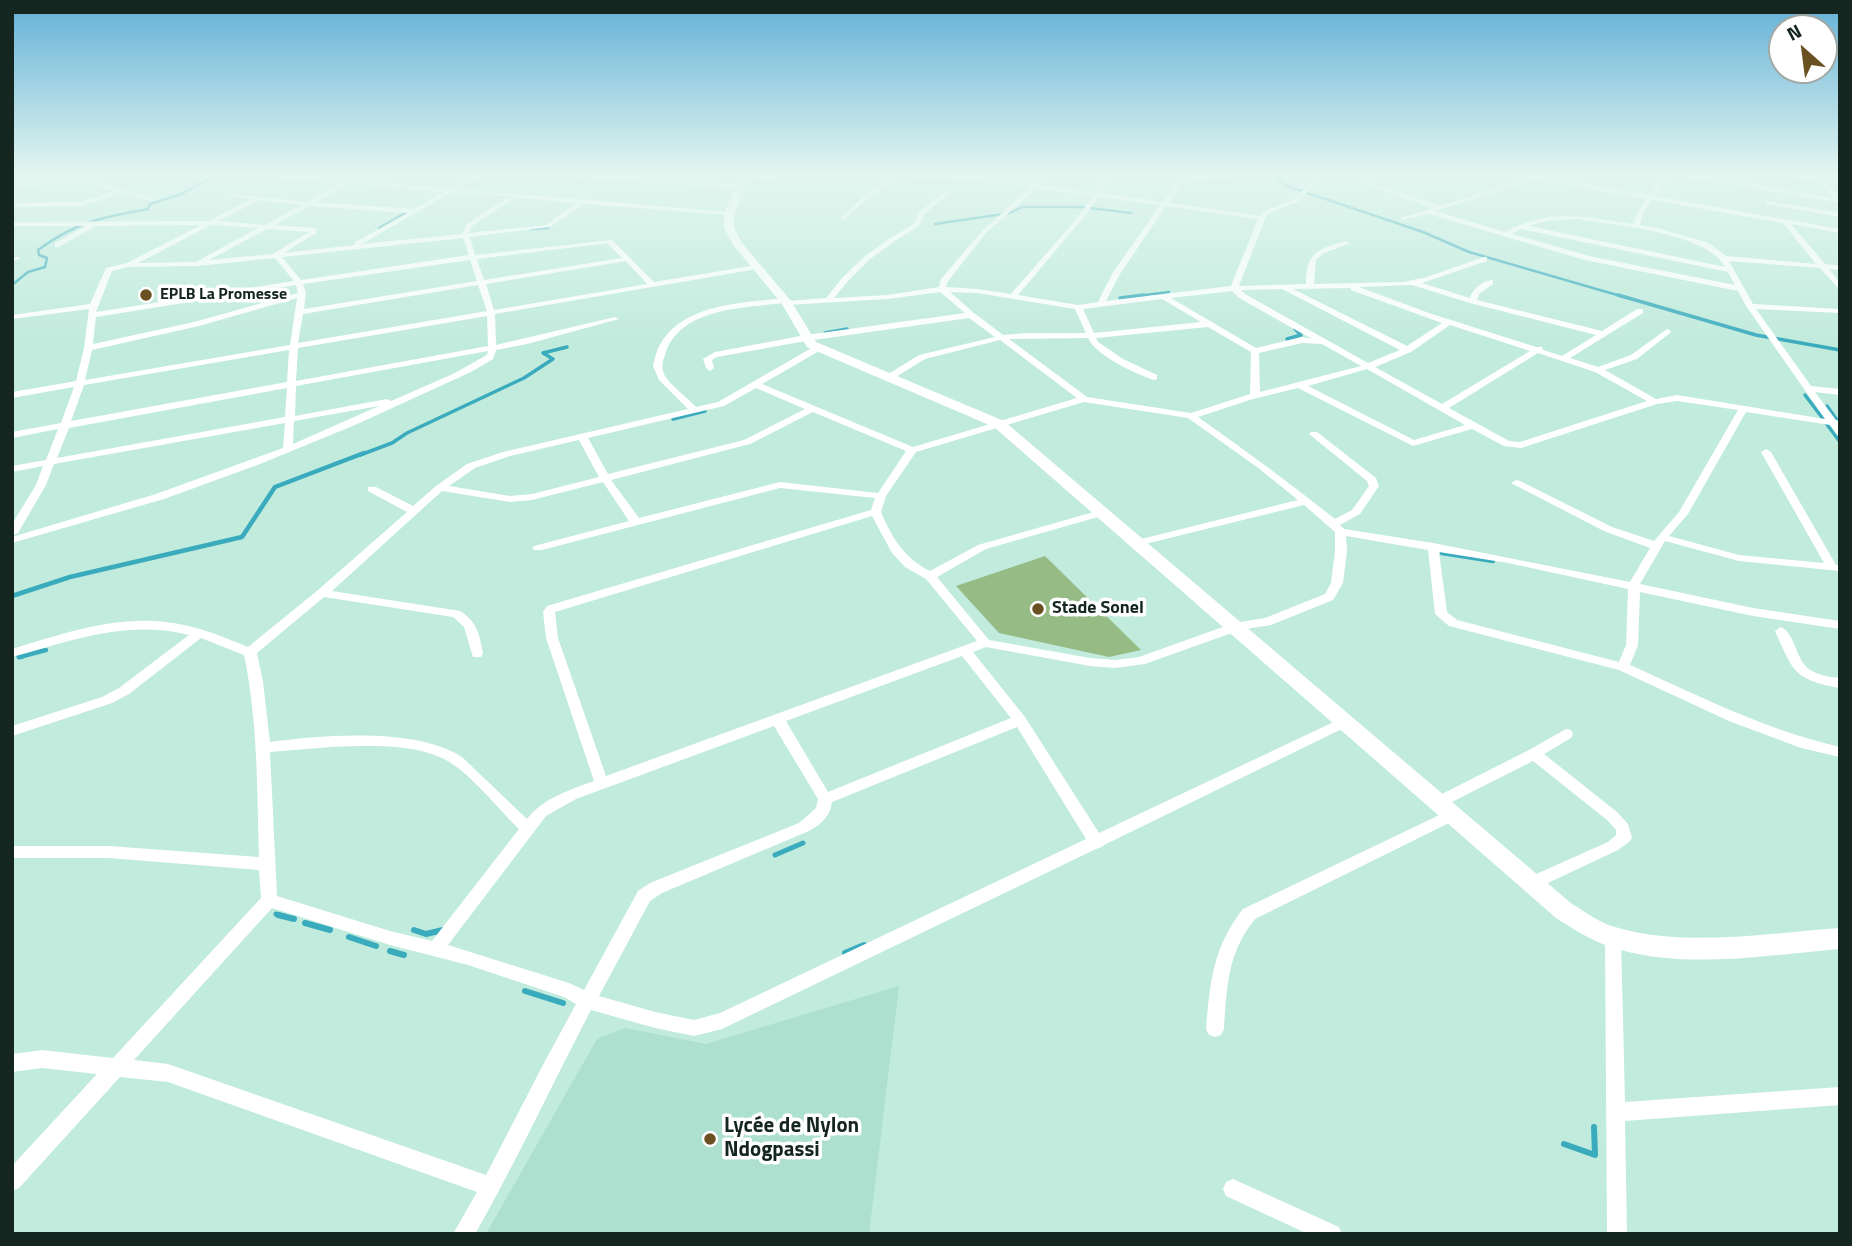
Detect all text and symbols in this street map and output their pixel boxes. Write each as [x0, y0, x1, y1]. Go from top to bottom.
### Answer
north arrow [1768, 14, 1838, 84]
text: N [1781, 16, 1806, 48]
place label: EPLB La Promesse [160, 285, 287, 305]
marker: EPLB La Promesse [138, 287, 154, 303]
place label: Stade Sonel [1052, 598, 1144, 620]
marker: Stade Sonel [1030, 601, 1046, 617]
place label: Lycée de Nylon Ndogpassi [724, 1114, 859, 1164]
marker: Lycée de Nylon Ndogpassi [702, 1131, 718, 1147]

